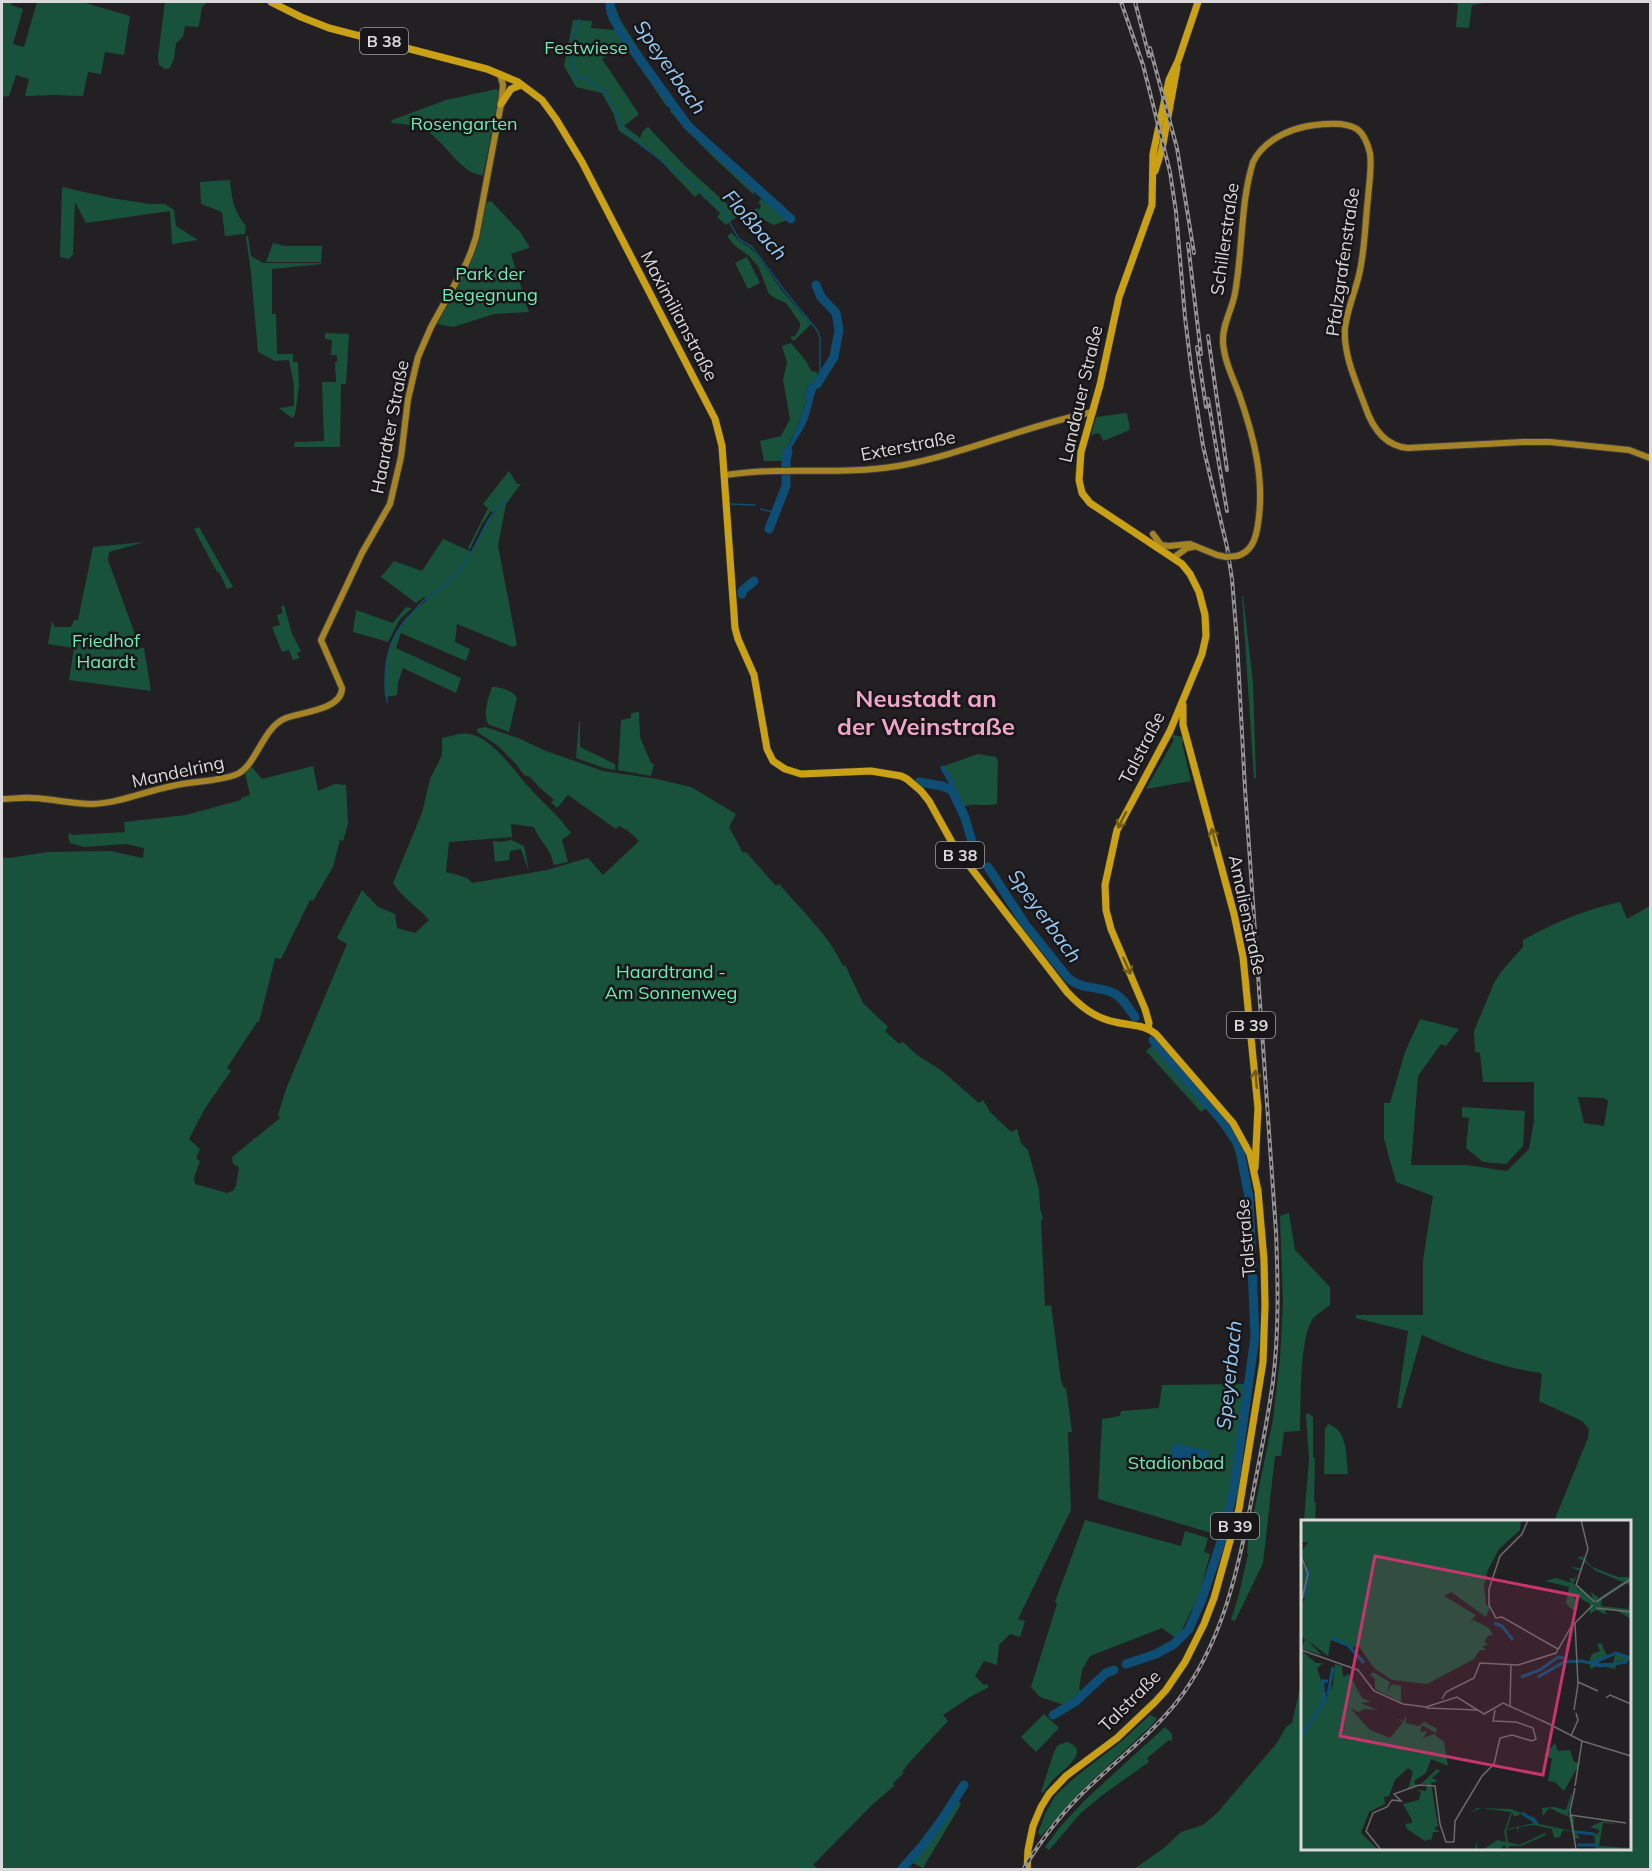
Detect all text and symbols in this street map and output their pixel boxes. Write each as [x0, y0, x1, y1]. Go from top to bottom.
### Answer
water label: Speyerbach [629, 15, 712, 119]
road number: B 38 [360, 28, 408, 54]
park label: Festwiese [544, 36, 628, 59]
park label: Rosengarten [410, 112, 518, 135]
street label: Schillerstraße [1205, 181, 1244, 297]
water label: Floßbach [718, 184, 793, 265]
street label: Pfalzgrafenstraße [1321, 186, 1364, 338]
street label: Maximilianstraße [636, 247, 723, 385]
park label: Park der Begegnung [442, 262, 538, 306]
street label: Landauer Straße [1054, 323, 1107, 465]
street label: Haardter Straße [365, 358, 414, 496]
street label: Exterstraße [858, 425, 957, 466]
park label: Friedhof Haardt [72, 629, 141, 673]
district label: Neustadt an der Weinstraße [837, 683, 1015, 741]
street label: Talstraße [1114, 708, 1170, 788]
street label: Mandelring [130, 751, 226, 793]
one-way arrow [1116, 810, 1128, 828]
one-way arrow [1208, 828, 1219, 847]
road number: B 38 [936, 842, 984, 868]
street label: Amalienstraße [1224, 853, 1271, 977]
water label: Speyerbach [1003, 864, 1088, 967]
one-way arrow [1122, 956, 1133, 974]
park label: Haardtrand - Am Sonnenweg [605, 960, 737, 1004]
road number: B 39 [1227, 1012, 1275, 1038]
one-way arrow [1250, 1069, 1261, 1089]
street label: Talstraße [1231, 1198, 1260, 1278]
water label: Speyerbach [1210, 1319, 1247, 1431]
park label: Stadionbad [1128, 1451, 1224, 1474]
road number: B 39 [1211, 1513, 1259, 1539]
inset map [1301, 1520, 1631, 1850]
street label: Talstraße [1094, 1665, 1165, 1736]

